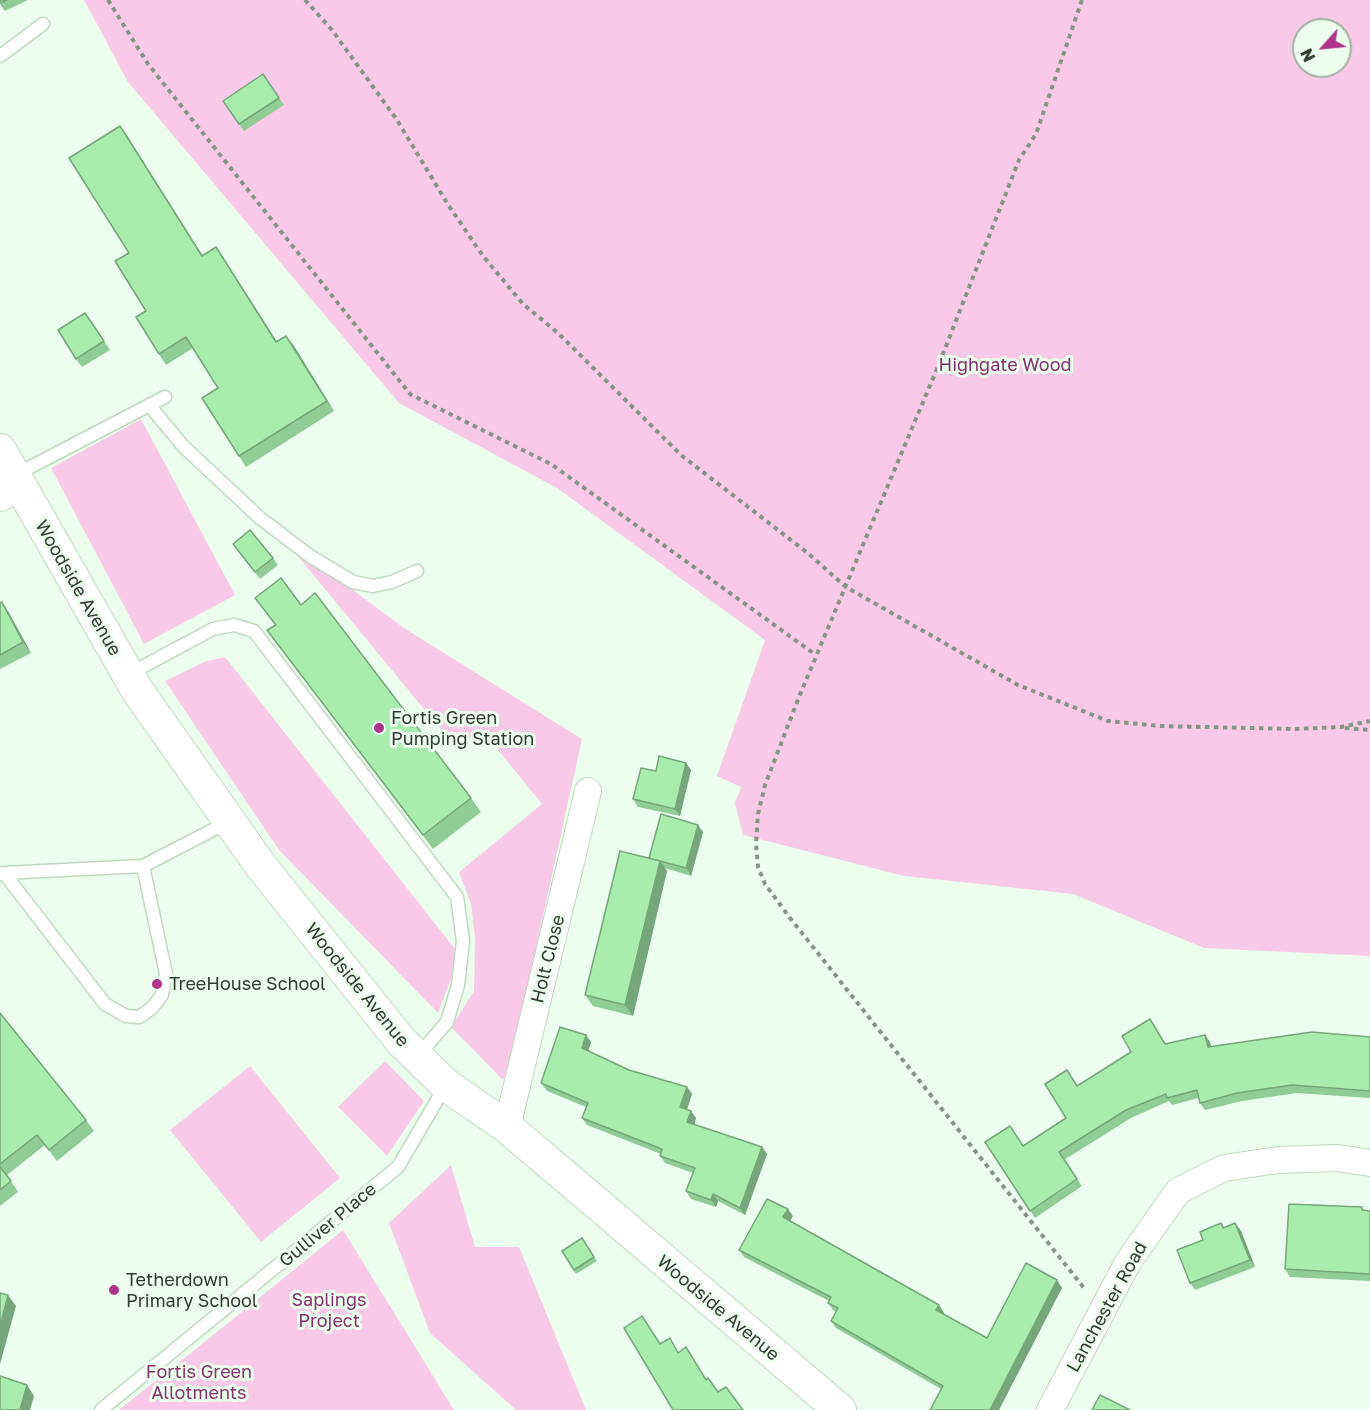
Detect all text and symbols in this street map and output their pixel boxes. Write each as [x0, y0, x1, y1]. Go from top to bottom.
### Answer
north arrow [1292, 18, 1352, 78]
text: N [1296, 45, 1319, 65]
park label: Highgate Wood [938, 354, 1072, 376]
street label: Woodside Avenue [30, 516, 126, 660]
place label: Fortis Green Pumping Station [391, 707, 534, 750]
marker: Fortis Green Pumping Station [372, 721, 386, 735]
street label: Holt Close [527, 913, 569, 1005]
street label: Woodside Avenue [300, 919, 414, 1051]
place label: TreeHouse School [169, 973, 326, 995]
marker: TreeHouse School [150, 977, 164, 991]
street label: Gulliver Place [275, 1178, 381, 1272]
street label: Lanchester Road [1062, 1238, 1152, 1376]
street label: Woodside Avenue [652, 1251, 784, 1365]
place label: Tetherdown Primary School [126, 1269, 258, 1312]
marker: Tetherdown Primary School [107, 1283, 121, 1297]
park label: Saplings Project [291, 1289, 367, 1332]
park label: Fortis Green Allotments [146, 1361, 252, 1404]

